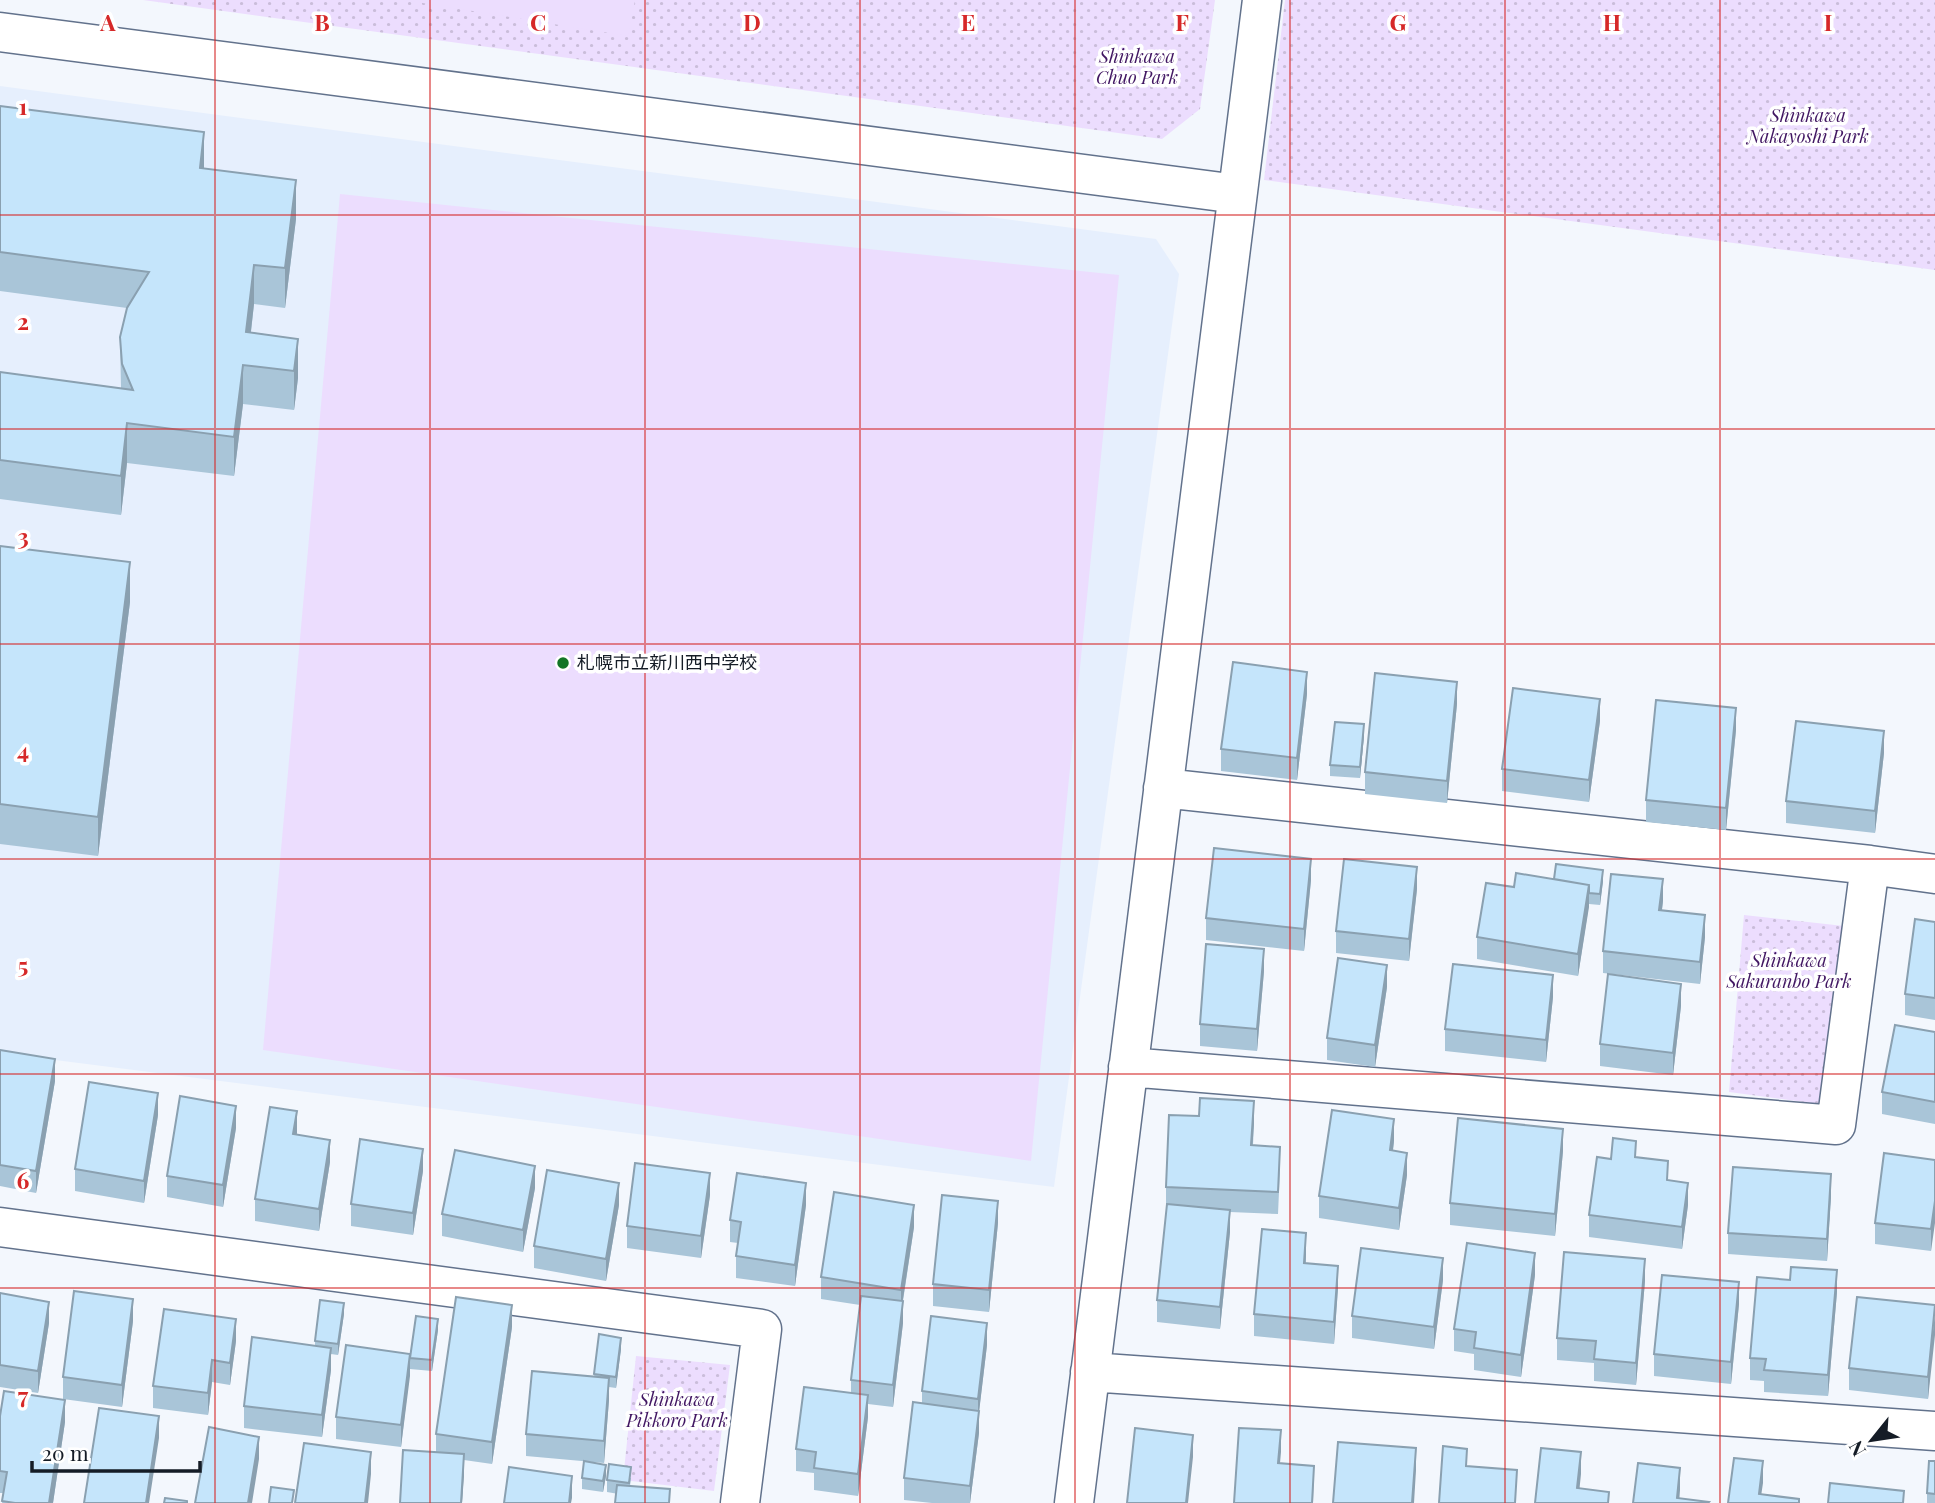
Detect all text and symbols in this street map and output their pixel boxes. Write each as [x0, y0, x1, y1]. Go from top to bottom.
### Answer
text: A [99, 6, 116, 37]
text: B [314, 6, 330, 37]
text: C [530, 6, 546, 37]
text: D [743, 6, 761, 37]
text: E [961, 6, 975, 37]
text: F [1175, 6, 1189, 37]
text: G [1390, 6, 1407, 37]
text: H [1603, 6, 1621, 37]
text: I [1824, 6, 1832, 37]
park label: Shinkawa Chuo Park [1096, 44, 1178, 89]
text: 1 [19, 90, 28, 121]
park label: Shinkawa Nakayoshi Park [1745, 103, 1869, 148]
text: 2 [17, 305, 29, 336]
text: 3 [17, 520, 29, 551]
place label: 札幌市立新川西中学校 [577, 650, 757, 674]
marker: 札幌市立新川西中学校 [555, 655, 571, 671]
text: 4 [17, 734, 29, 765]
park label: Shinkawa Sakuranbo Park [1725, 948, 1852, 993]
text: 5 [18, 949, 28, 980]
text: 6 [17, 1164, 30, 1195]
text: 7 [18, 1379, 29, 1410]
park label: Shinkawa Pikkoro Park [625, 1387, 728, 1432]
north arrow [1837, 1405, 1907, 1475]
scale bar [32, 1430, 200, 1474]
text: N [1842, 1436, 1871, 1461]
text: 20 m [42, 1438, 89, 1466]

